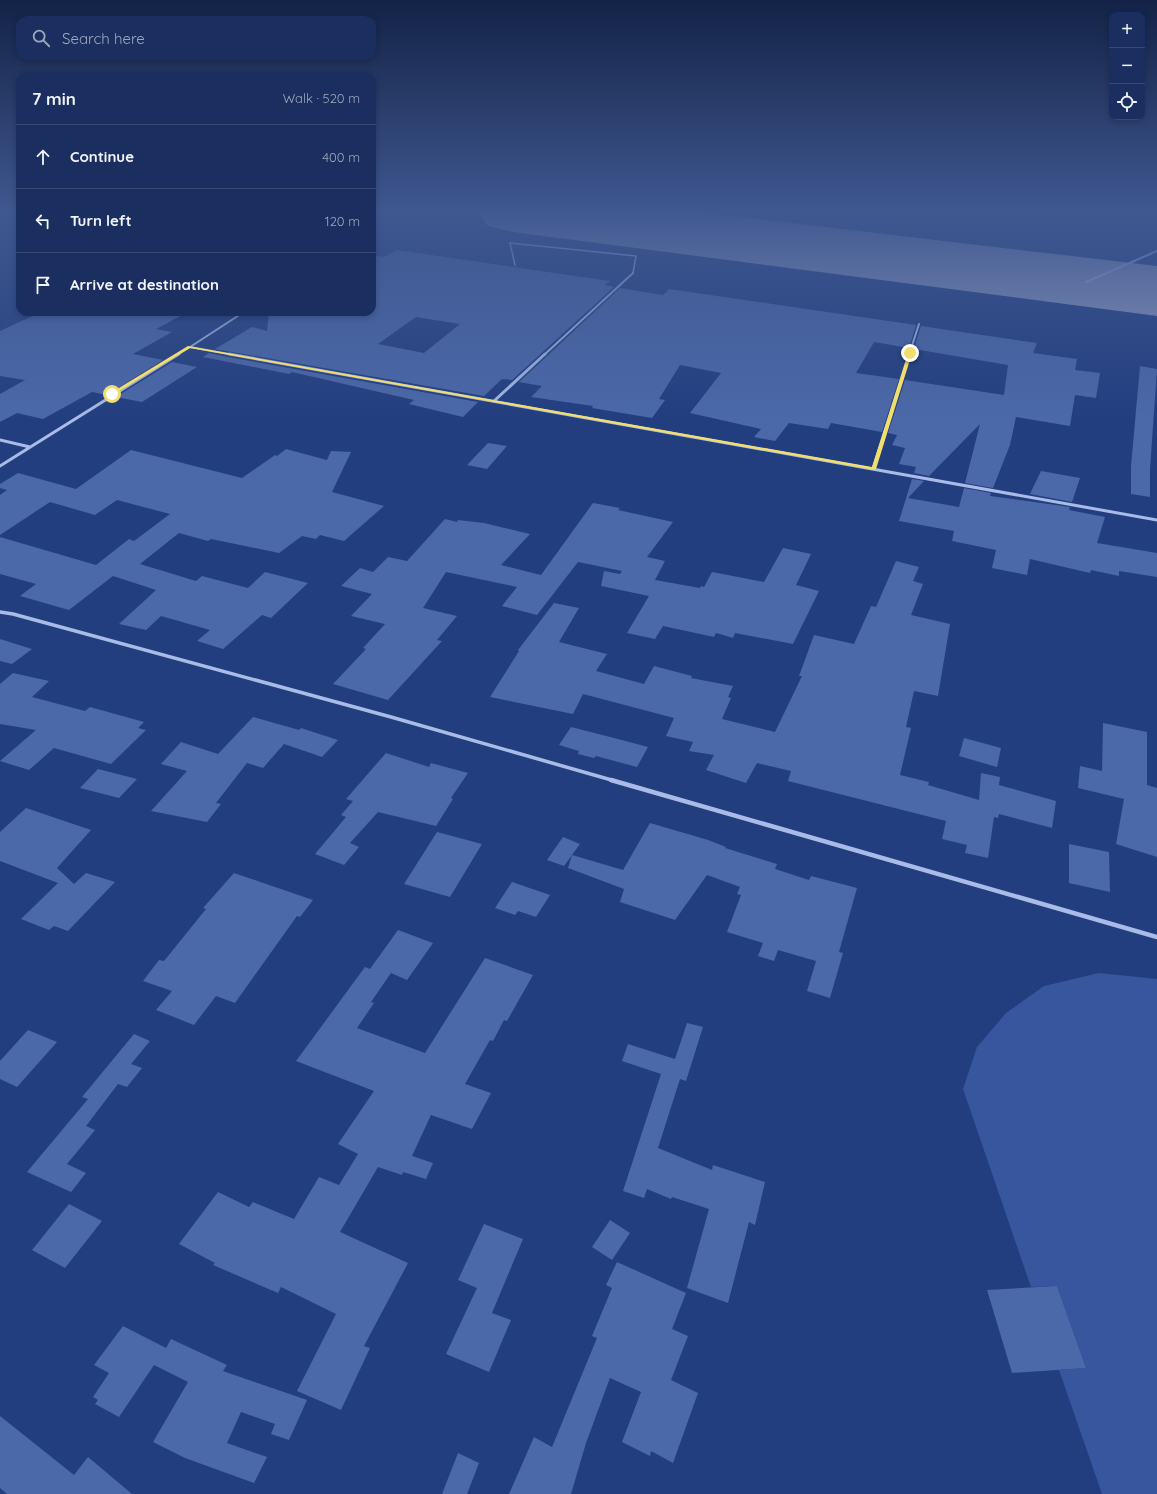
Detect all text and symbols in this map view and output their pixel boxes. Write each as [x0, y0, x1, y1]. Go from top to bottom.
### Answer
map controls [1109, 12, 1145, 120]
button: + [1109, 12, 1145, 48]
search box [16, 16, 376, 60]
icon: search [30, 27, 52, 49]
text: Search here [62, 29, 145, 48]
button: − [1109, 48, 1145, 84]
button: locate [1109, 84, 1145, 120]
text: 7 min [32, 88, 76, 109]
text: Walk · 520 m [283, 90, 360, 106]
icon: ahead [32, 146, 54, 168]
text: Continue [70, 147, 134, 166]
text: 400 m [322, 149, 360, 165]
icon: left [32, 210, 54, 232]
text: Turn left [70, 211, 132, 230]
text: 120 m [325, 213, 360, 229]
icon: arrive [32, 274, 54, 296]
text: Arrive at destination [70, 275, 219, 294]
route end [901, 344, 919, 362]
route start [103, 385, 121, 403]

